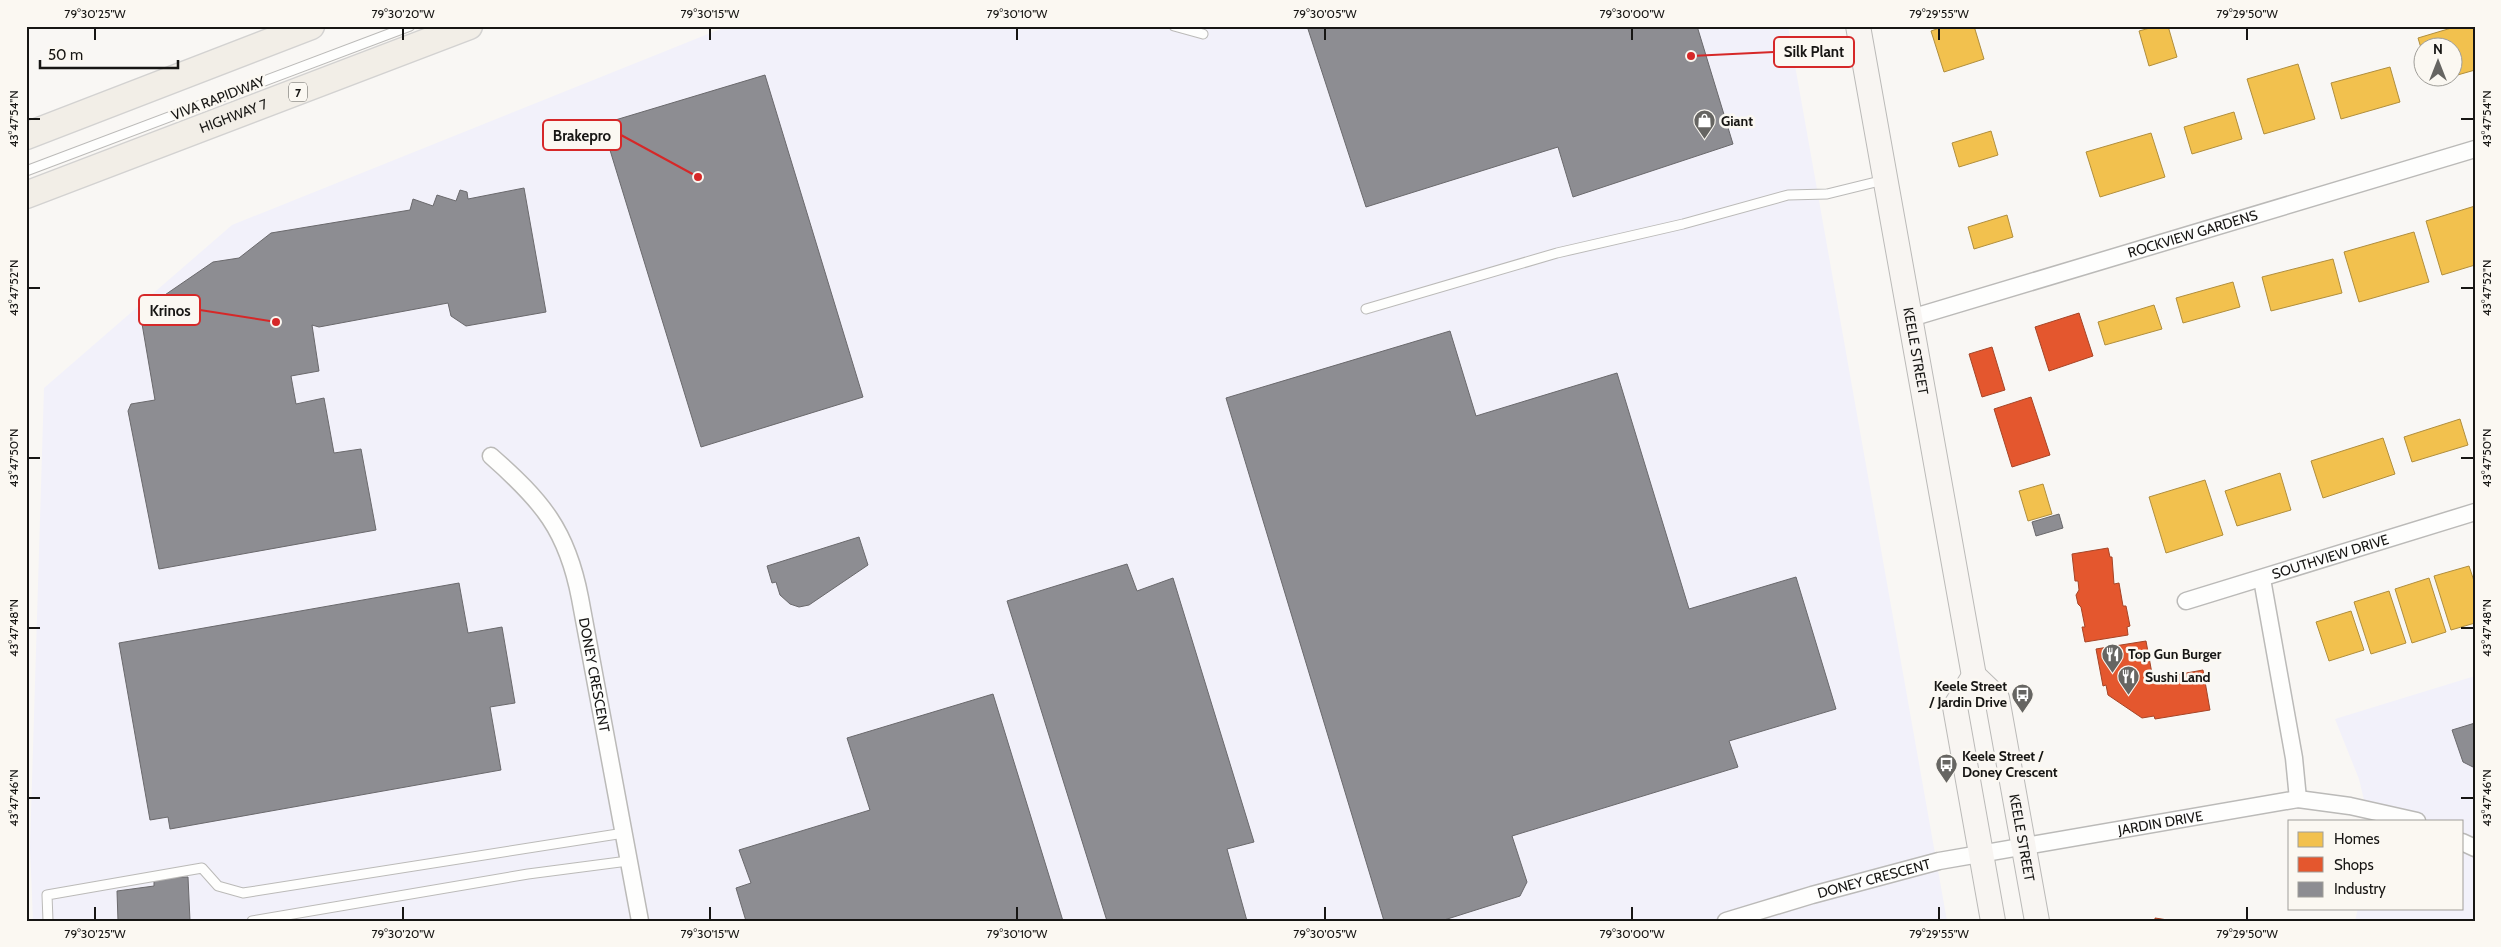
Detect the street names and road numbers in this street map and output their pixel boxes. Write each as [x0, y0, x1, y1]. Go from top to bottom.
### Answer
street label: VIVA RAPIDWAY [169, 72, 268, 124]
road number: 7 [289, 82, 307, 101]
street label: HIGHWAY 7 [197, 95, 270, 137]
street label: ROCKVIEW GARDENS [2126, 206, 2260, 262]
street label: KEELE STREET [1899, 306, 1933, 397]
street label: SOUTHVIEW DRIVE [2270, 530, 2391, 583]
street label: DONEY CRESCENT [575, 616, 614, 734]
street label: KEELE STREET [2005, 793, 2039, 883]
street label: JARDIN DRIVE [2116, 807, 2205, 839]
street label: DONEY CRESCENT [1815, 855, 1933, 902]

